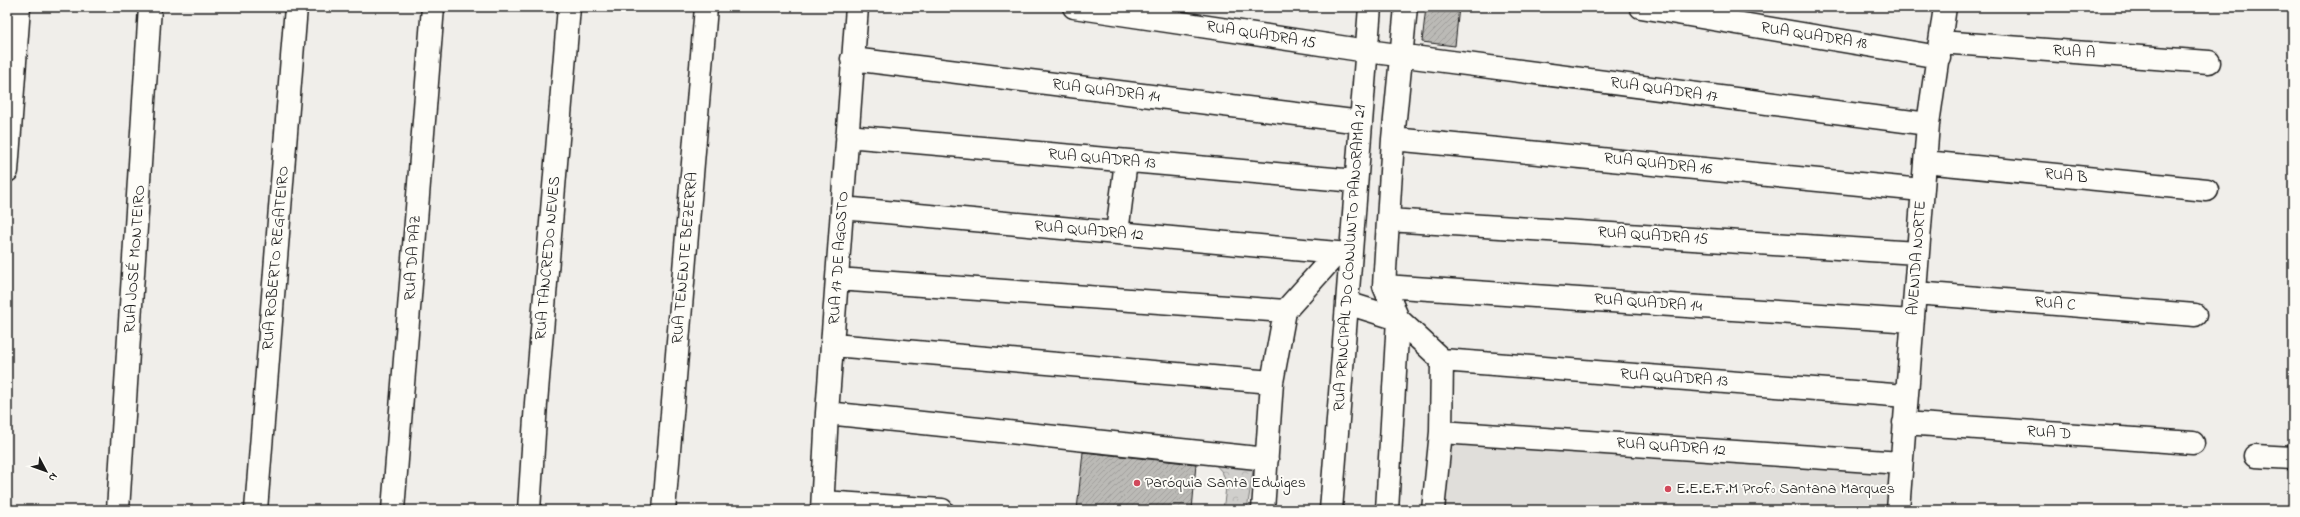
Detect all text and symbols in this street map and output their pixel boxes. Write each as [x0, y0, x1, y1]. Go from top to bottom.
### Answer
street label: RUA QUADRA 15 [1204, 14, 1318, 56]
street label: RUA QUADRA 18 [1759, 16, 1869, 56]
street label: RUA A [2052, 39, 2096, 65]
street label: RUA QUADRA 17 [1609, 71, 1720, 109]
street label: RUA QUADRA 14 [1051, 72, 1162, 110]
street label: RUA PRINCIPAL DO CONJUNTO PANORAMA 21 [1327, 104, 1373, 412]
street label: RUA QUADRA 13 [1047, 142, 1157, 176]
street label: RUA QUADRA 16 [1603, 146, 1713, 182]
street label: RUA B [2043, 162, 2089, 190]
street label: RUA ROBERTO REGATEIRO [256, 165, 296, 351]
street label: RUA TENENTE BEZERRA [666, 171, 704, 345]
street label: RUA TANCREDO NEVES [529, 175, 567, 341]
street label: RUA JOSÉ MONTEIRO [118, 184, 152, 334]
street label: RUA 17 DE AGOSTO [822, 190, 856, 326]
street label: AVENIDA NORTE [1901, 200, 1933, 316]
street label: RUA DA PAZ [398, 214, 428, 302]
street label: RUA QUADRA 12 [1033, 214, 1145, 248]
street label: RUA QUADRA 15 [1597, 220, 1709, 252]
street label: RUA QUADRA 14 [1593, 287, 1703, 319]
street label: RUA C [2033, 290, 2077, 318]
street label: RUA QUADRA 13 [1619, 362, 1729, 394]
street label: RUA D [2026, 419, 2072, 447]
street label: RUA QUADRA 12 [1615, 431, 1727, 463]
north arrow [26, 451, 66, 491]
text: N [44, 469, 61, 485]
place label: Paróquia Santa Edwiges [1145, 471, 1306, 495]
place label: E.E.E.F.M Profº Santana Marques [1676, 477, 1895, 501]
marker: Paróquia Santa Edwiges [1132, 478, 1142, 488]
marker: E.E.E.F.M Profº Santana Marques [1663, 484, 1673, 494]

